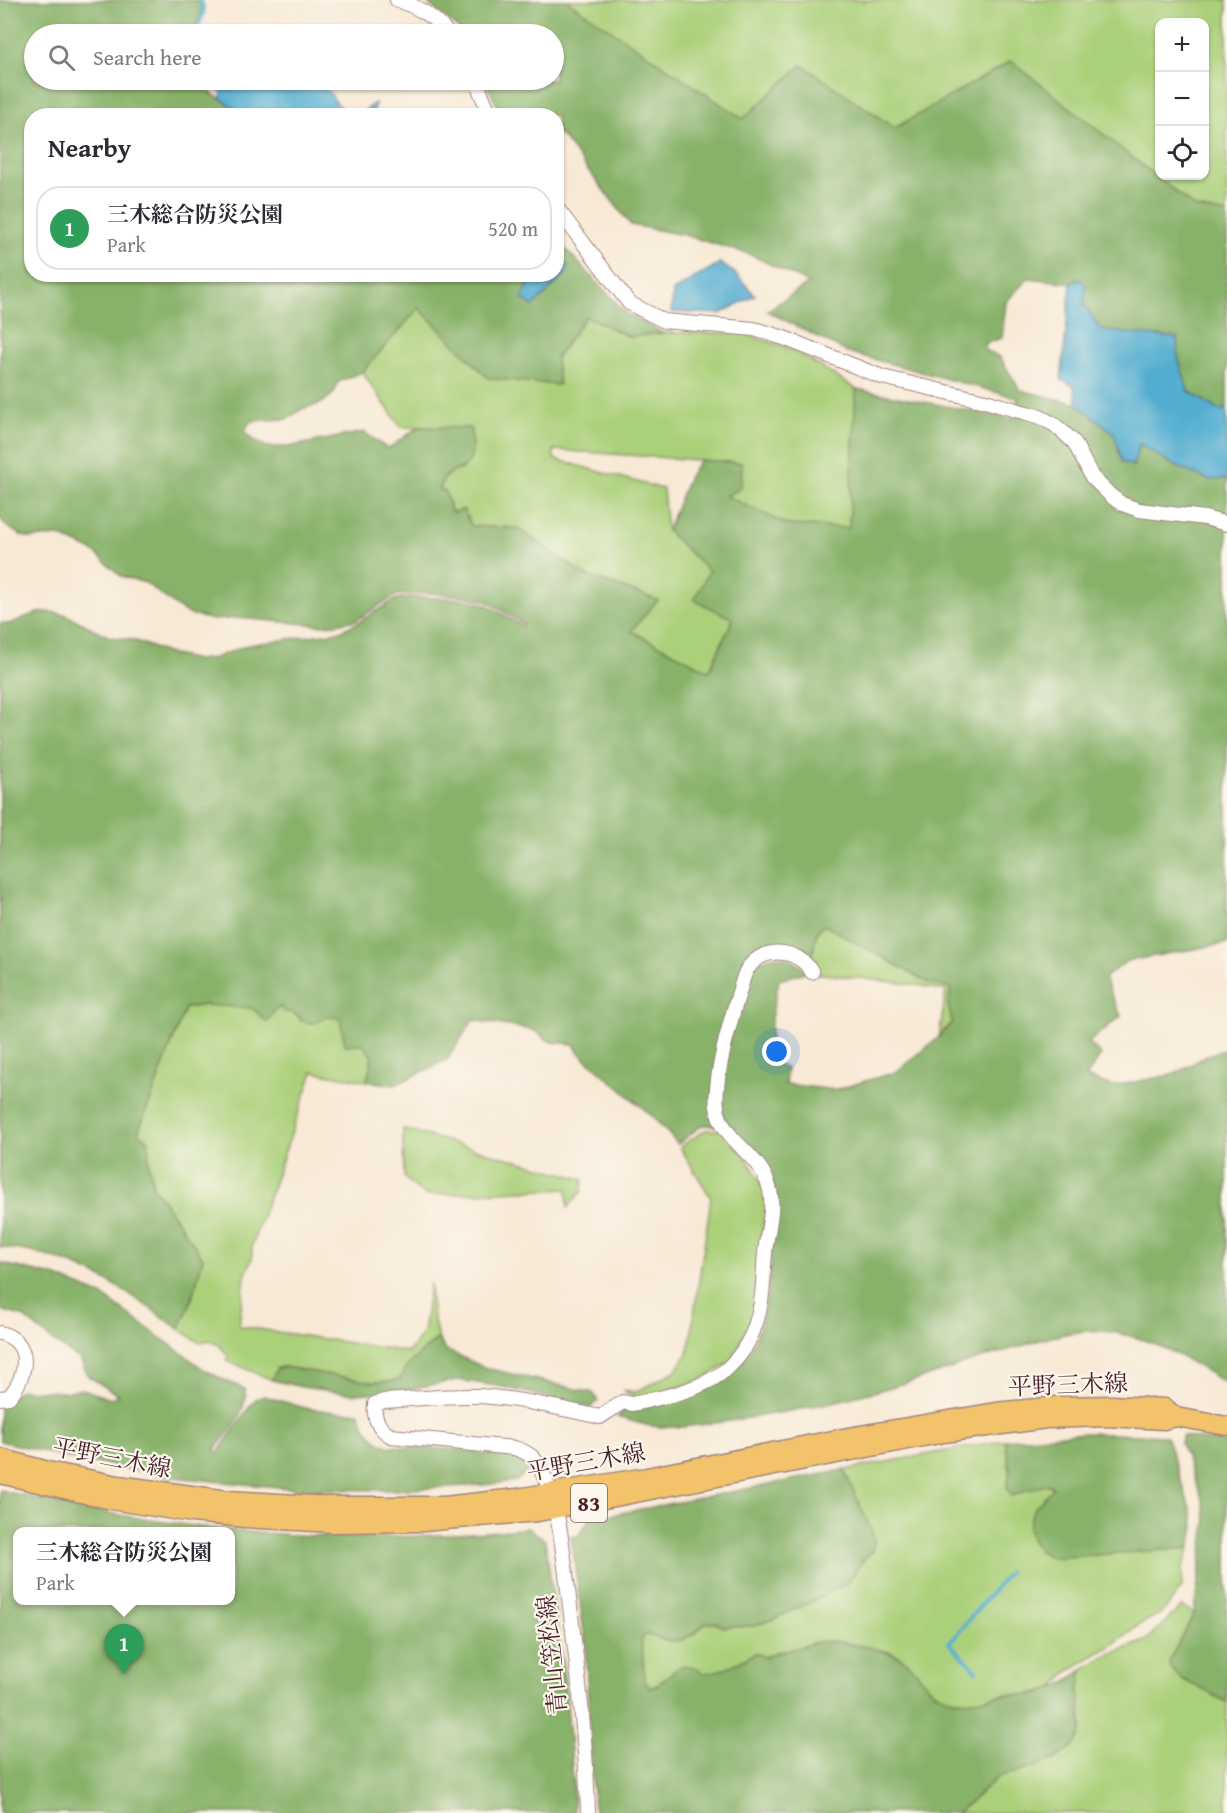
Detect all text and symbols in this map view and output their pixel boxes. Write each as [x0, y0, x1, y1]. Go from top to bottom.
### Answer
map controls [1155, 18, 1209, 180]
button: + [1155, 18, 1209, 72]
search box [24, 24, 564, 90]
icon: search [45, 41, 78, 74]
text: Search here [93, 41, 202, 73]
button: − [1155, 72, 1209, 126]
button: locate [1155, 126, 1209, 180]
text: Nearby [48, 128, 131, 167]
text: 三木総合防災公園 [107, 198, 283, 230]
text: 1 [64, 214, 75, 243]
text: 520 m [488, 214, 538, 243]
text: Park [107, 230, 146, 259]
your location [762, 1037, 791, 1066]
street label: 平野三木線 [1007, 1365, 1129, 1404]
street label: 平野三木線 [50, 1429, 174, 1486]
street label: 平野三木線 [524, 1434, 648, 1489]
road number: 83 [571, 1484, 607, 1522]
popup [13, 1527, 235, 1605]
text: 三木総合防災公園 [36, 1536, 212, 1568]
text: Park [36, 1568, 75, 1597]
street label: 青山笠松線 [528, 1594, 575, 1717]
pin: 1 [104, 1624, 144, 1674]

